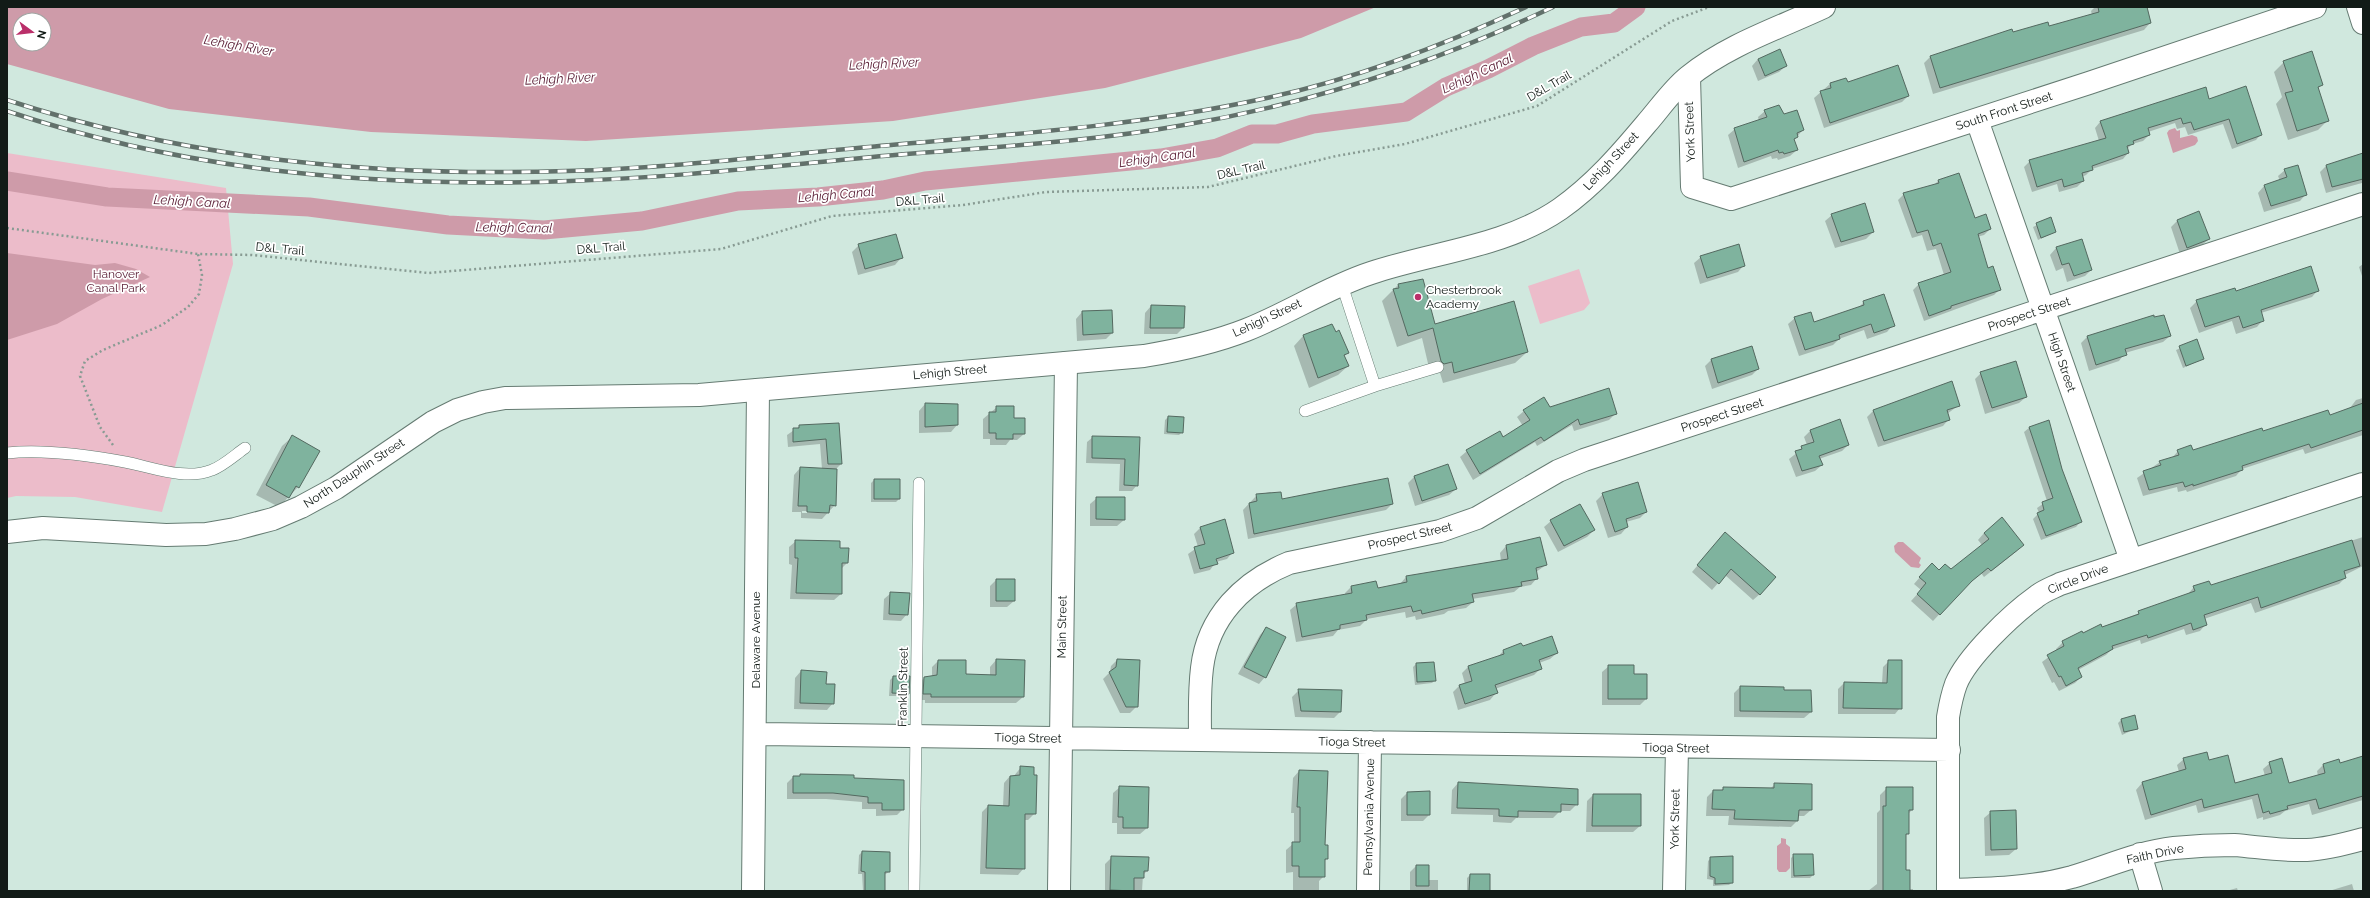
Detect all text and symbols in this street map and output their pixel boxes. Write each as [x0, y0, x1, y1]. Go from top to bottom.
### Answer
north arrow [12, 12, 52, 52]
text: N [34, 29, 49, 40]
water label: Lehigh River [203, 32, 276, 59]
water label: Lehigh Canal [1439, 50, 1516, 97]
water label: Lehigh River [848, 54, 920, 73]
street label: D&L Trail [1524, 67, 1574, 104]
water label: Lehigh River [524, 69, 596, 88]
street label: South Front Street [1954, 89, 2054, 133]
street label: York Street [1682, 101, 1698, 163]
street label: Lehigh Street [1581, 129, 1641, 193]
water label: Lehigh Canal [1118, 145, 1197, 170]
street label: D&L Trail [1216, 158, 1267, 182]
water label: Lehigh Canal [797, 184, 876, 205]
street label: D&L Trail [895, 191, 946, 209]
water label: Lehigh Canal [153, 192, 231, 211]
water label: Lehigh Canal [475, 219, 553, 236]
street label: D&L Trail [576, 239, 627, 257]
street label: D&L Trail [255, 240, 306, 258]
park label: Hanover Canal Park [87, 267, 146, 295]
place label: Chesterbrook Academy [1426, 283, 1502, 311]
marker: Chesterbrook Academy [1413, 292, 1423, 302]
street label: Prospect Street [1986, 294, 2072, 334]
street label: Lehigh Street [1230, 296, 1304, 340]
street label: High Street [2045, 330, 2079, 394]
street label: Lehigh Street [912, 362, 988, 382]
street label: Prospect Street [1679, 395, 1765, 435]
street label: North Dauphin Street [301, 435, 407, 511]
street label: Prospect Street [1367, 520, 1453, 552]
street label: Circle Drive [2046, 561, 2110, 597]
street label: Delaware Avenue [749, 591, 763, 689]
street label: Main Street [1054, 595, 1070, 659]
street label: Franklin Street [895, 647, 911, 727]
street label: Tioga Street [994, 730, 1062, 746]
street label: Tioga Street [1318, 734, 1386, 750]
street label: Tioga Street [1642, 740, 1710, 756]
street label: Pennsylvania Avenue [1361, 758, 1377, 876]
street label: York Street [1667, 788, 1683, 850]
street label: Faith Drive [2125, 841, 2185, 867]

